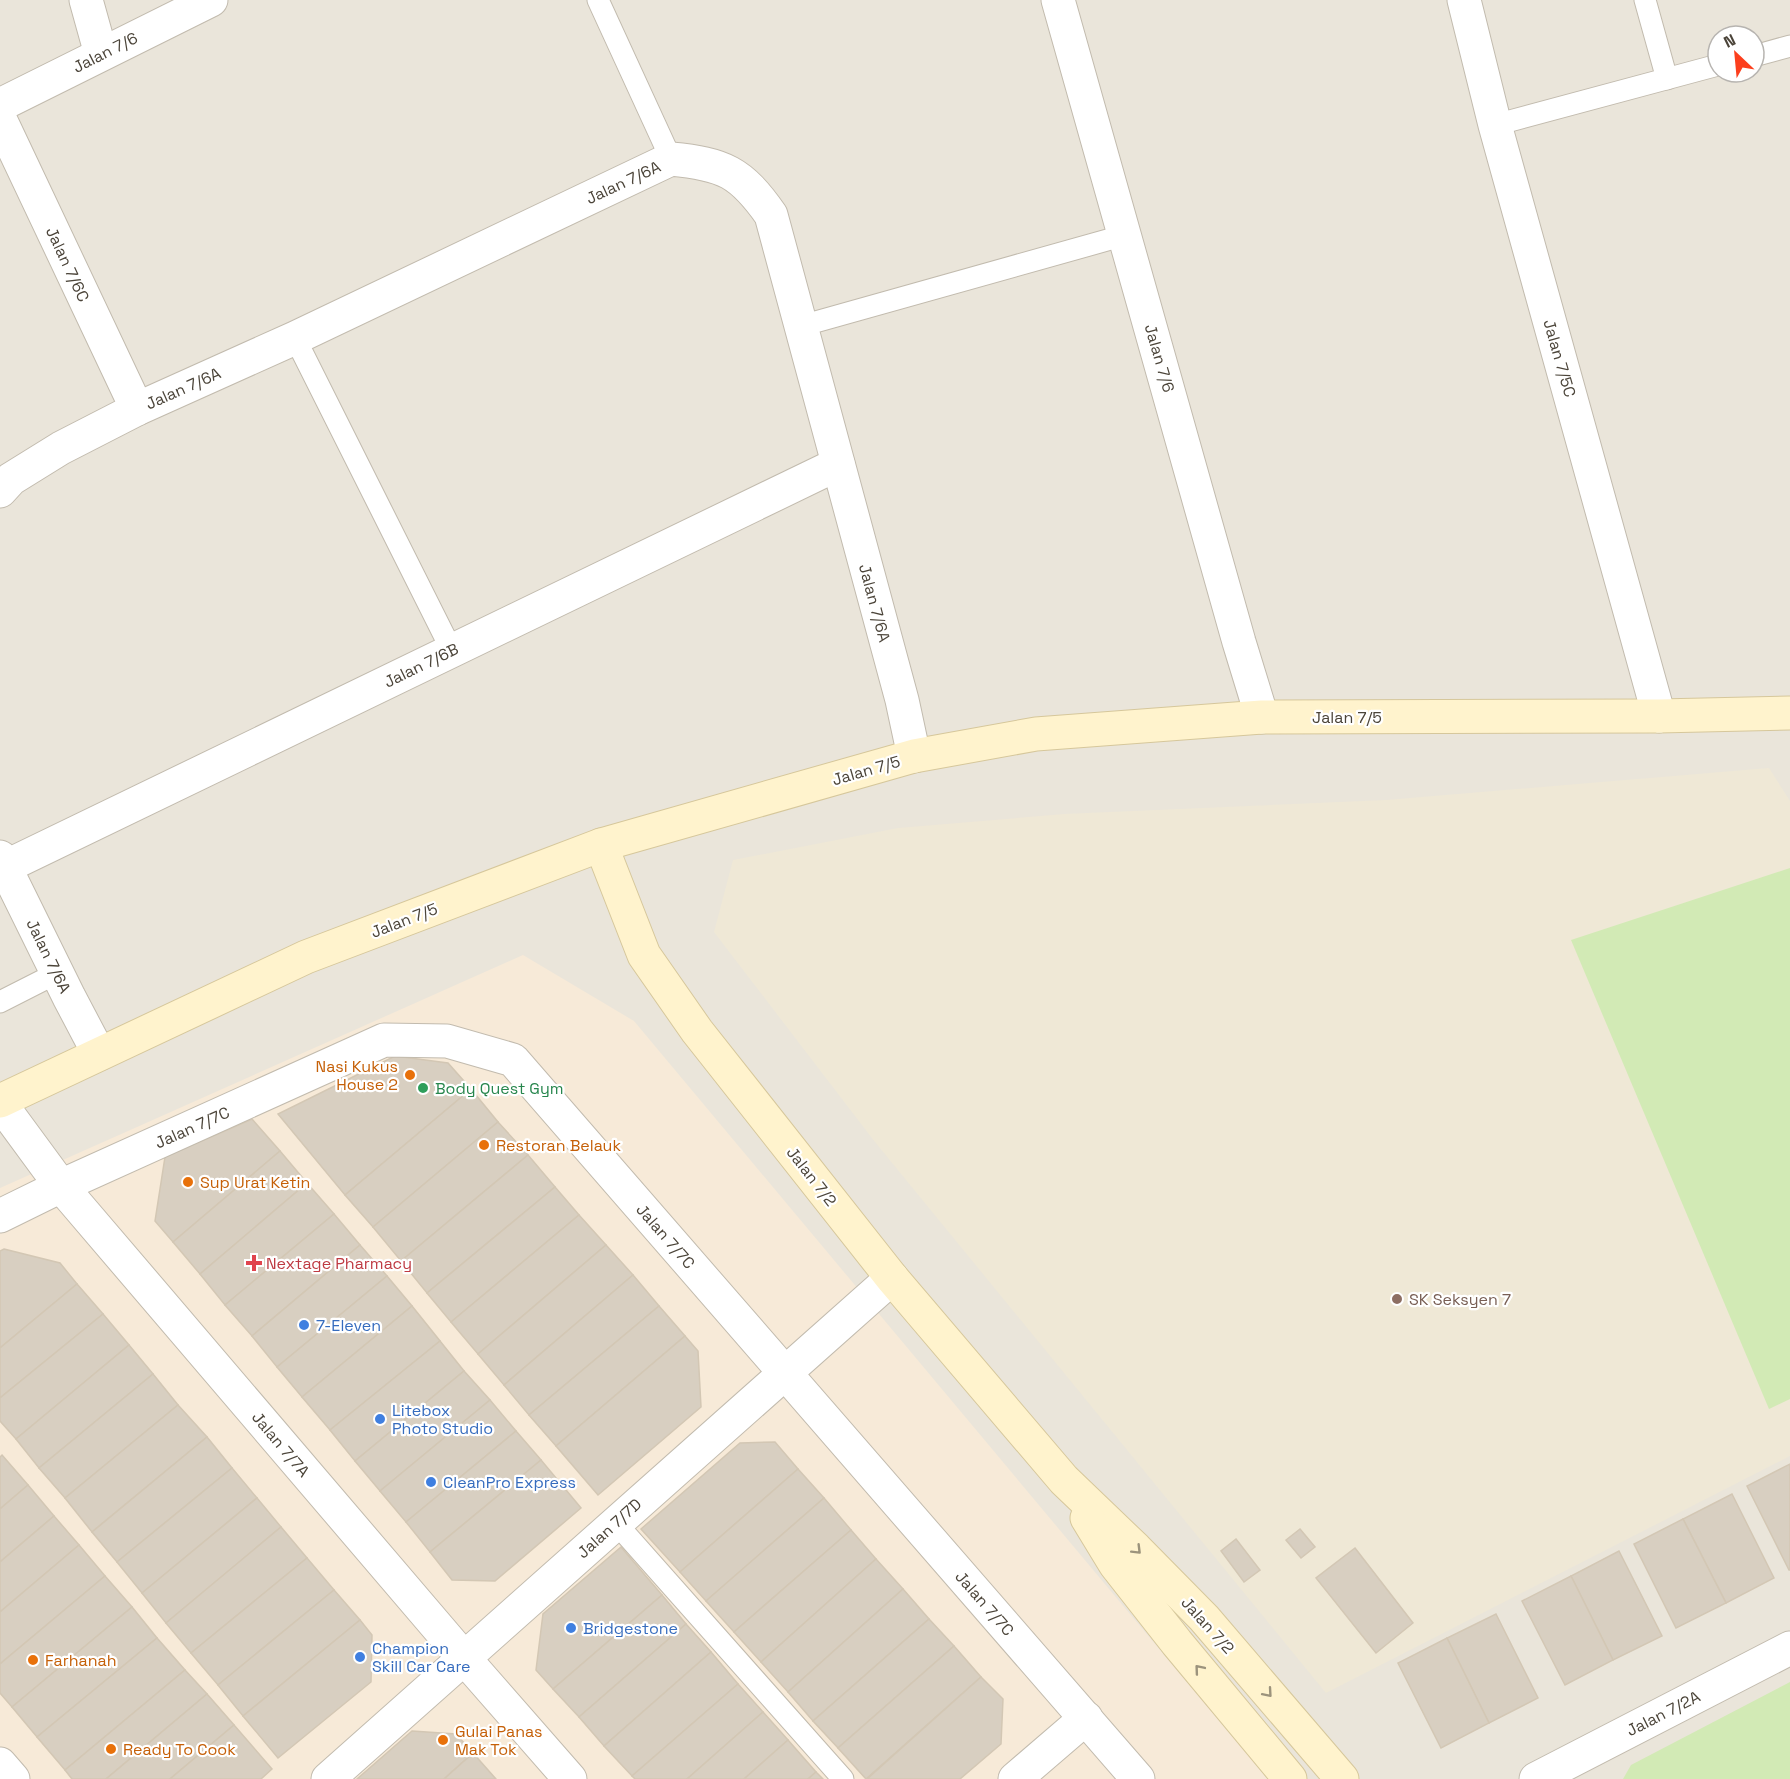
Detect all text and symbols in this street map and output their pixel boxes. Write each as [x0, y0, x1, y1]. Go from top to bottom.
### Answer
north arrow [1706, 24, 1766, 84]
street label: Jalan 7/6 [69, 27, 141, 78]
text: N [1720, 29, 1739, 53]
street label: Jalan 7/6A [582, 156, 664, 209]
street label: Jalan 7/6C [41, 223, 94, 305]
street label: Jalan 7/5C [1538, 317, 1581, 400]
street label: Jalan 7/6 [1140, 322, 1179, 395]
street label: Jalan 7/6A [142, 363, 224, 414]
street label: Jalan 7/6A [854, 562, 895, 645]
street label: Jalan 7/6B [380, 638, 462, 693]
street label: Jalan 7/5 [1312, 707, 1382, 728]
street label: Jalan 7/5 [830, 751, 903, 790]
street label: Jalan 7/5 [368, 898, 441, 943]
street label: Jalan 7/6A [22, 916, 76, 997]
place label: Nasi Kukus House 2 [316, 1056, 398, 1095]
marker: Nasi Kukus House 2 [403, 1068, 417, 1082]
place label: Body Quest Gym [435, 1078, 563, 1099]
marker: Body Quest Gym [416, 1081, 430, 1095]
street label: Jalan 7/7C [152, 1102, 233, 1153]
place label: Restoran Belauk [496, 1135, 621, 1156]
marker: Restoran Belauk [477, 1138, 491, 1152]
street label: Jalan 7/2 [782, 1142, 841, 1210]
place label: Sup Urat Ketin [200, 1172, 310, 1193]
marker: Sup Urat Ketin [181, 1175, 195, 1189]
street label: Jalan 7/7C [632, 1199, 700, 1273]
place label: Nextage Pharmacy [266, 1253, 412, 1274]
marker: Nextage Pharmacy [247, 1256, 261, 1270]
place label: SK Seksyen 7 [1409, 1289, 1511, 1310]
marker: SK Seksyen 7 [1390, 1292, 1404, 1306]
place label: 7-Eleven [316, 1315, 381, 1336]
marker: 7-Eleven [297, 1318, 311, 1332]
place label: Litebox Photo Studio [392, 1400, 493, 1439]
street label: Jalan 7/7A [247, 1407, 314, 1481]
marker: Litebox Photo Studio [373, 1412, 387, 1426]
place label: CleanPro Express [443, 1472, 576, 1493]
marker: CleanPro Express [424, 1475, 438, 1489]
street label: Jalan 7/7D [573, 1494, 646, 1563]
one-way arrow [1129, 1542, 1140, 1553]
street label: Jalan 7/7C [951, 1566, 1019, 1640]
street label: Jalan 7/2 [1176, 1592, 1239, 1658]
place label: Bridgestone [583, 1618, 678, 1639]
marker: Bridgestone [564, 1621, 578, 1635]
place label: Champion Skill Car Care [372, 1638, 471, 1677]
place label: Farhanah [45, 1650, 117, 1671]
marker: Champion Skill Car Care [353, 1650, 367, 1664]
marker: Farhanah [26, 1653, 40, 1667]
one-way arrow [1195, 1665, 1206, 1676]
street label: Jalan 7/2A [1623, 1686, 1704, 1741]
one-way arrow [1261, 1687, 1272, 1698]
place label: Gulai Panas Mak Tok [455, 1721, 543, 1760]
marker: Gulai Panas Mak Tok [436, 1733, 450, 1747]
place label: Ready To Cook [123, 1739, 236, 1760]
marker: Ready To Cook [104, 1742, 118, 1756]

